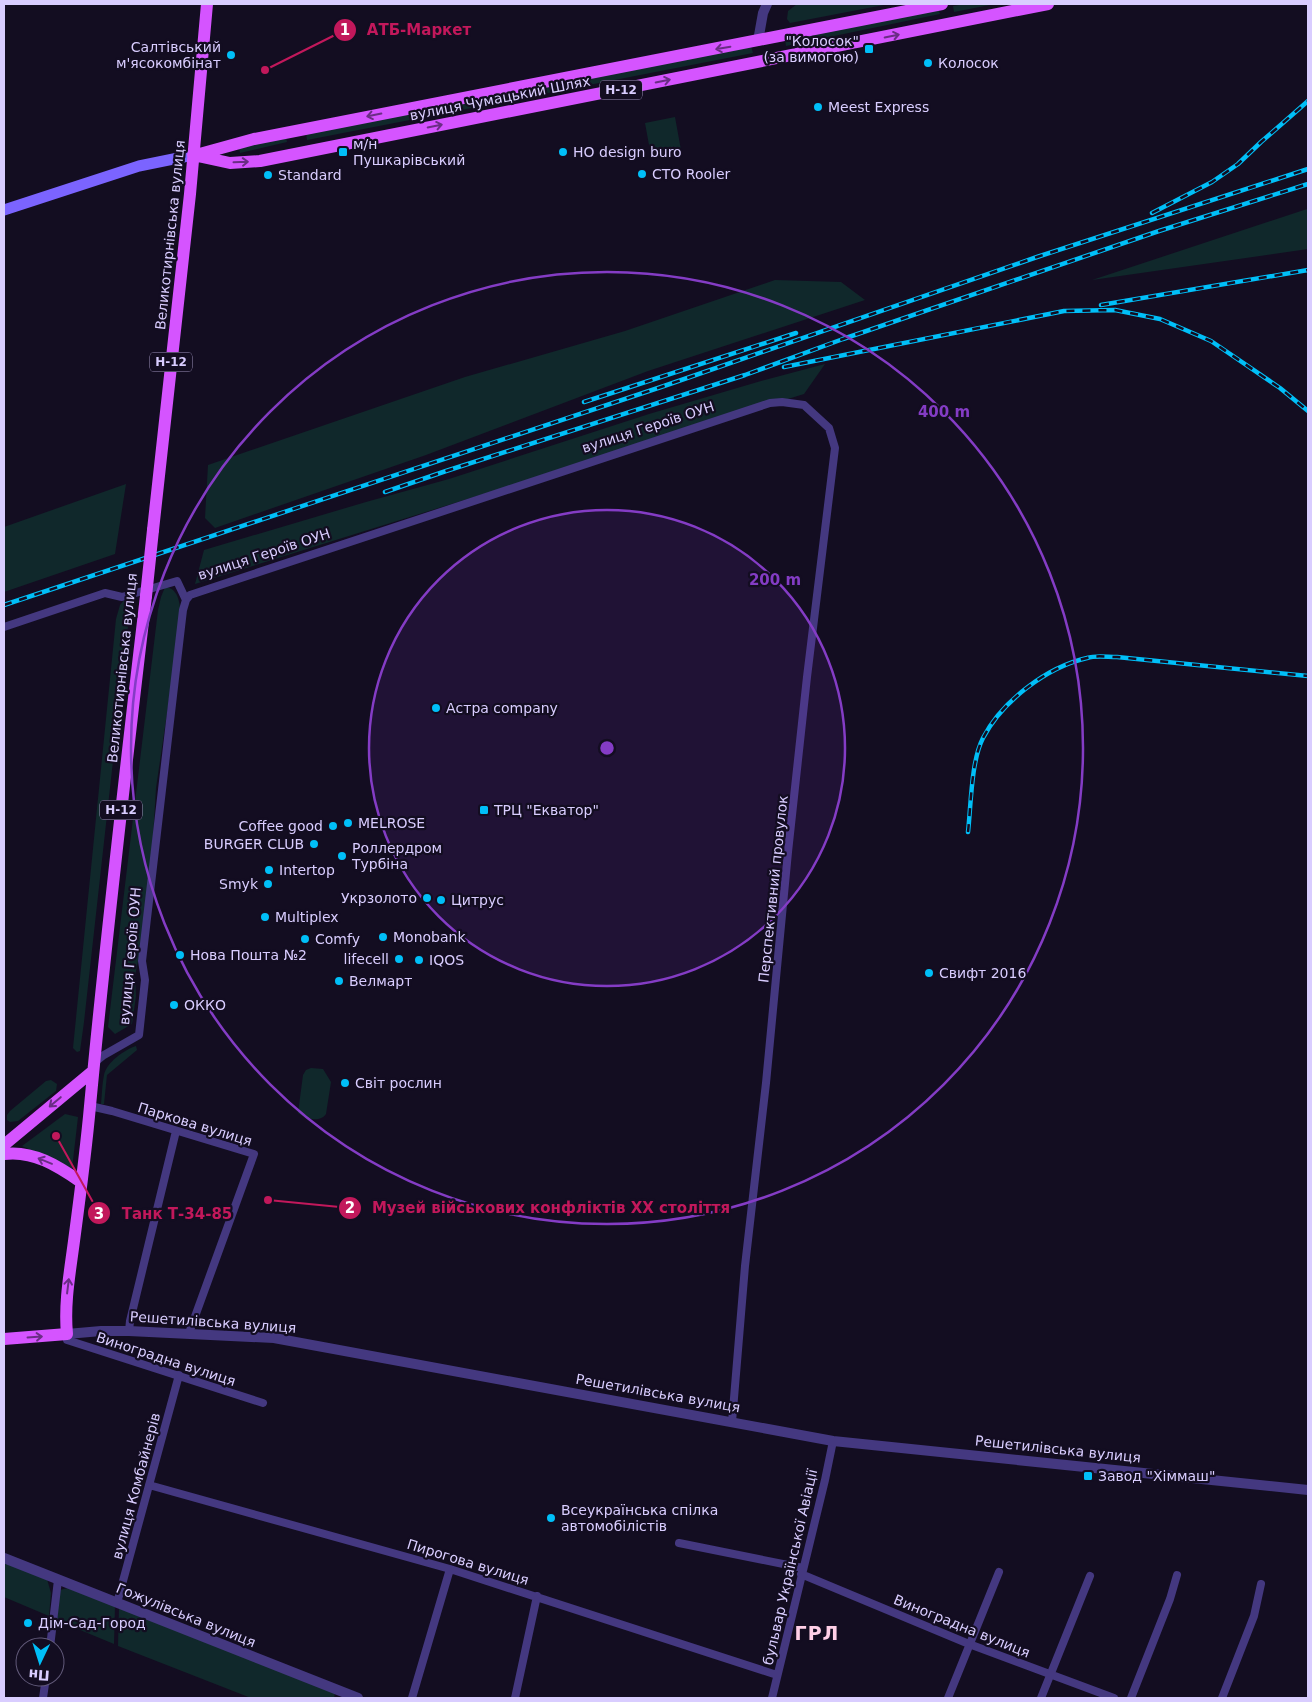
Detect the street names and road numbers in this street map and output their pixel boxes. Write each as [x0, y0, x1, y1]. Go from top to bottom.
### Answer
street label: вулиця Чумацький Шлях [408, 73, 592, 123]
road number: Н-12 [600, 80, 642, 100]
street label: Великотирнівська вулиця [152, 139, 188, 331]
road number: Н-12 [150, 352, 192, 372]
street label: вулиця Героїв ОУН [580, 398, 716, 456]
street label: вулиця Героїв ОУН [196, 525, 332, 583]
street label: Великотирнівська вулиця [104, 572, 140, 764]
street label: Перспективний провулок [755, 794, 791, 984]
road number: Н-12 [100, 800, 142, 820]
street label: вулиця Героїв ОУН [116, 886, 144, 1026]
street label: Паркова вулиця [136, 1099, 254, 1149]
street label: Решетилівська вулиця [129, 1308, 297, 1336]
street label: Виноградна вулиця [94, 1329, 238, 1389]
street label: Решетилівська вулиця [574, 1371, 742, 1415]
street label: вулиця Комбайнерів [109, 1411, 163, 1561]
street label: Решетилівська вулиця [974, 1432, 1142, 1466]
street label: бульвар Української Авіації [760, 1467, 820, 1667]
street label: Пирогова вулиця [405, 1536, 531, 1588]
street label: Гожулівська вулиця [114, 1580, 258, 1650]
street label: Виноградна вулиця [891, 1591, 1033, 1661]

